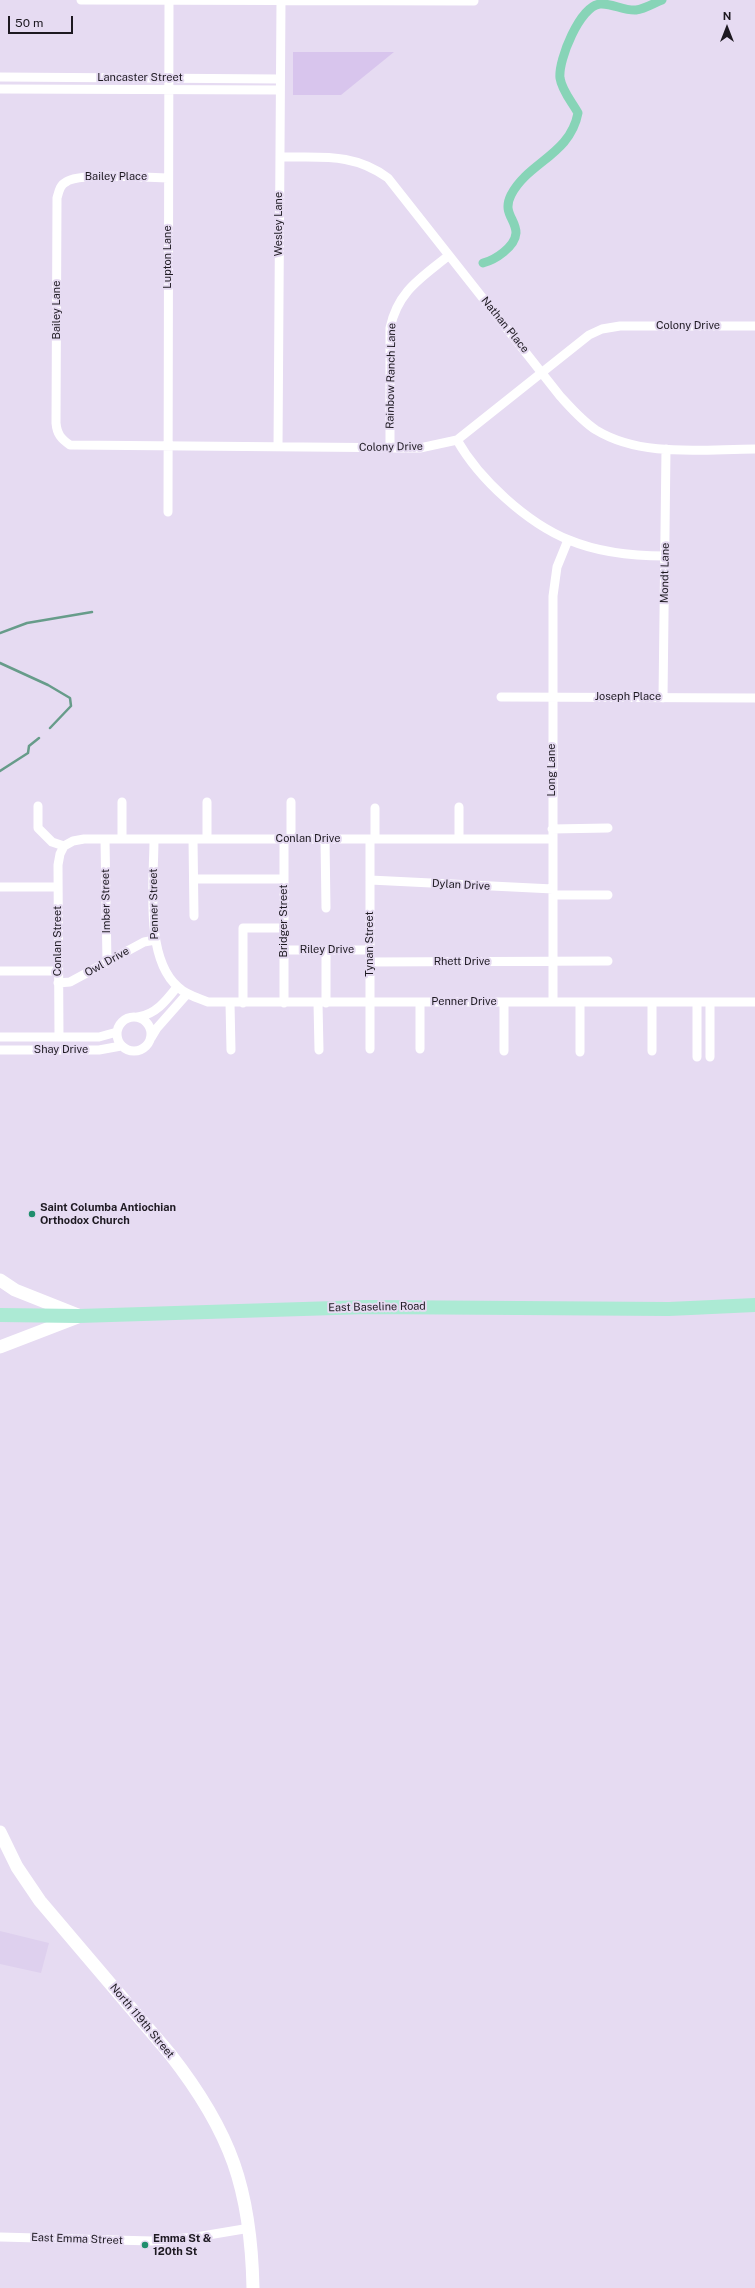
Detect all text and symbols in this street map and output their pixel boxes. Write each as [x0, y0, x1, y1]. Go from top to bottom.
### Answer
scale bar [10, 8, 75, 34]
north arrow [707, 8, 747, 48]
text: N [723, 10, 731, 22]
text: 50 m [15, 16, 43, 30]
street label: Lancaster Street [97, 71, 183, 85]
street label: Bailey Place [85, 170, 147, 184]
street label: Wesley Lane [272, 192, 286, 256]
street label: Lupton Lane [161, 225, 175, 289]
street label: Bailey Lane [50, 281, 64, 339]
street label: Nathan Place [478, 294, 532, 356]
street label: Colony Drive [656, 319, 720, 333]
street label: Rainbow Ranch Lane [383, 323, 399, 429]
street label: Colony Drive [359, 440, 423, 454]
street label: Mondt Lane [658, 543, 672, 603]
street label: Joseph Place [595, 690, 661, 704]
street label: Long Lane [545, 743, 559, 797]
street label: Conlan Drive [276, 832, 340, 846]
street label: Penner Street [147, 868, 161, 940]
street label: Imber Street [99, 869, 113, 933]
street label: Dylan Drive [432, 877, 490, 893]
street label: Bridger Street [277, 885, 291, 957]
street label: Conlan Street [51, 906, 65, 976]
street label: Tynan Street [363, 911, 377, 977]
street label: Riley Drive [300, 943, 354, 957]
street label: Owl Drive [82, 944, 132, 980]
street label: Rhett Drive [434, 955, 490, 969]
street label: Penner Drive [431, 995, 497, 1009]
street label: Shay Drive [34, 1043, 88, 1057]
place label: Saint Columba Antiochian Orthodox Church [40, 1201, 176, 1227]
marker: Saint Columba Antiochian Orthodox Church [27, 1209, 37, 1219]
street label: East Baseline Road [328, 1300, 426, 1314]
street label: North 119th Street [107, 1981, 177, 2061]
street label: East Emma Street [31, 2231, 123, 2247]
place label: Emma St & 120th St [153, 2232, 211, 2258]
marker: Emma St & 120th St [140, 2240, 150, 2250]

